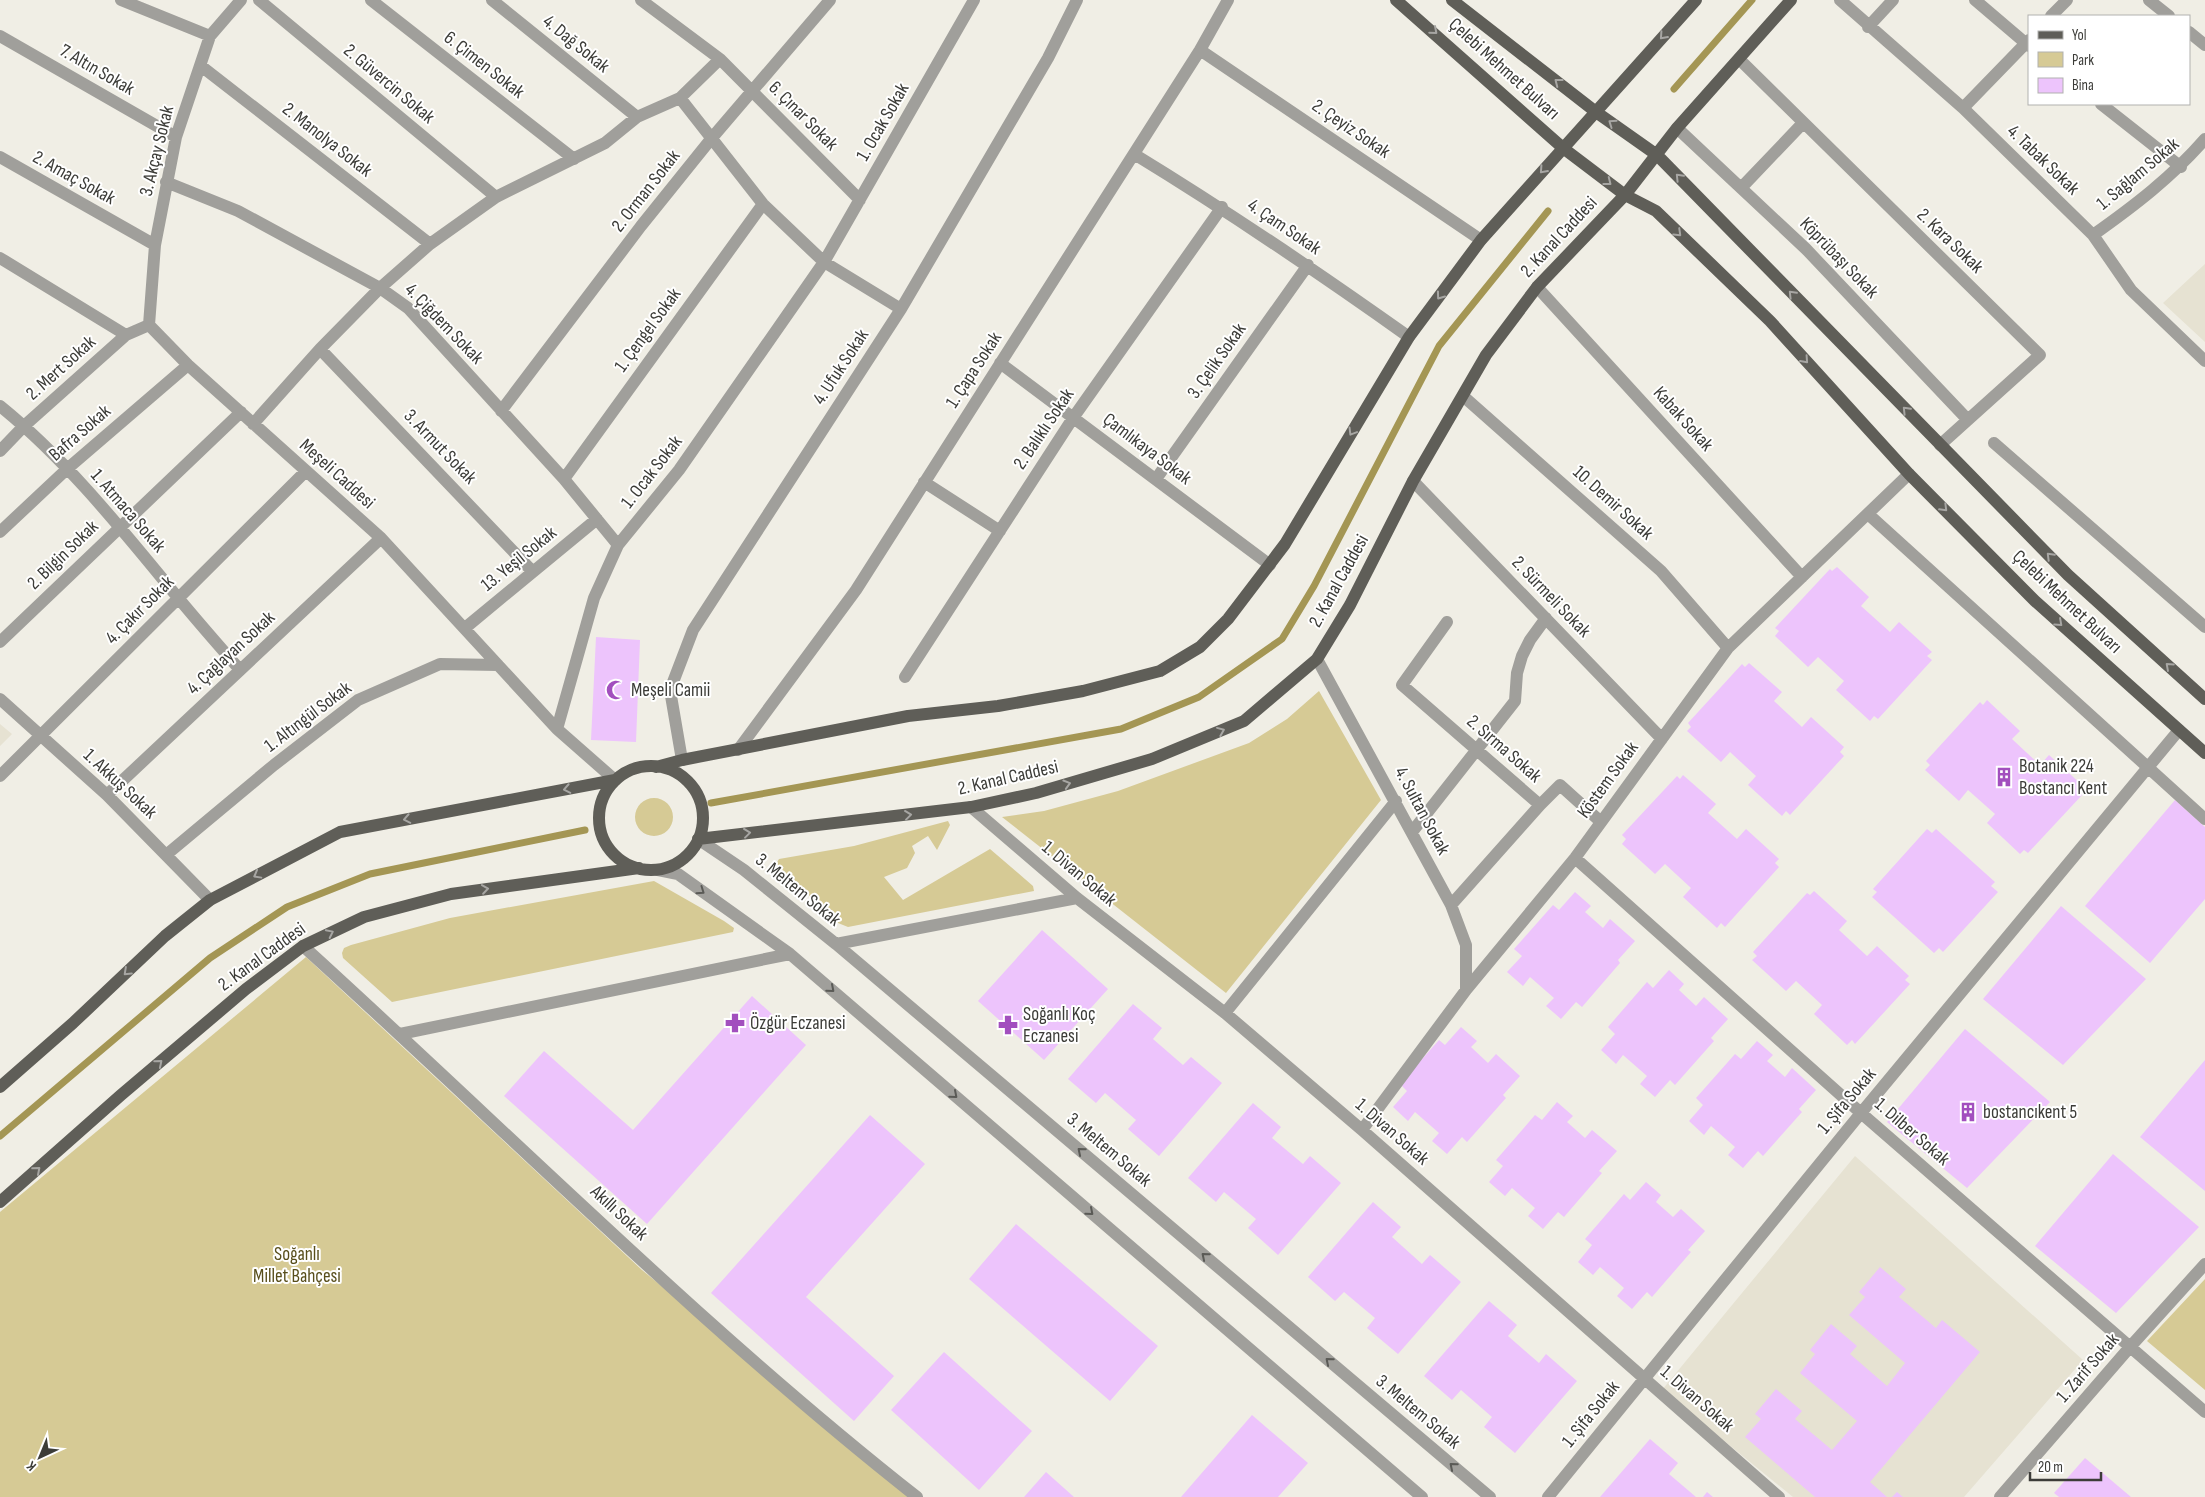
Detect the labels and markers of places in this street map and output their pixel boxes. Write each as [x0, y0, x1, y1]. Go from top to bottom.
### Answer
mosque icon: Meşeli Camii [605, 679, 627, 701]
place label: Meşeli Camii [631, 679, 710, 702]
place label: Botanik 224 Bostancı Kent [2019, 755, 2107, 800]
building icon: Botanik 224 Bostancı Kent [1993, 766, 2015, 788]
place label: Soğanlı Koç Eczanesi [1023, 1003, 1096, 1048]
pharmacy icon: Özgür Eczanesi [724, 1012, 746, 1034]
place label: Özgür Eczanesi [750, 1012, 846, 1035]
pharmacy icon: Soğanlı Koç Eczanesi [997, 1014, 1019, 1036]
building icon: bostancıkent 5 [1957, 1101, 1979, 1123]
place label: bostancıkent 5 [1983, 1101, 2077, 1124]

